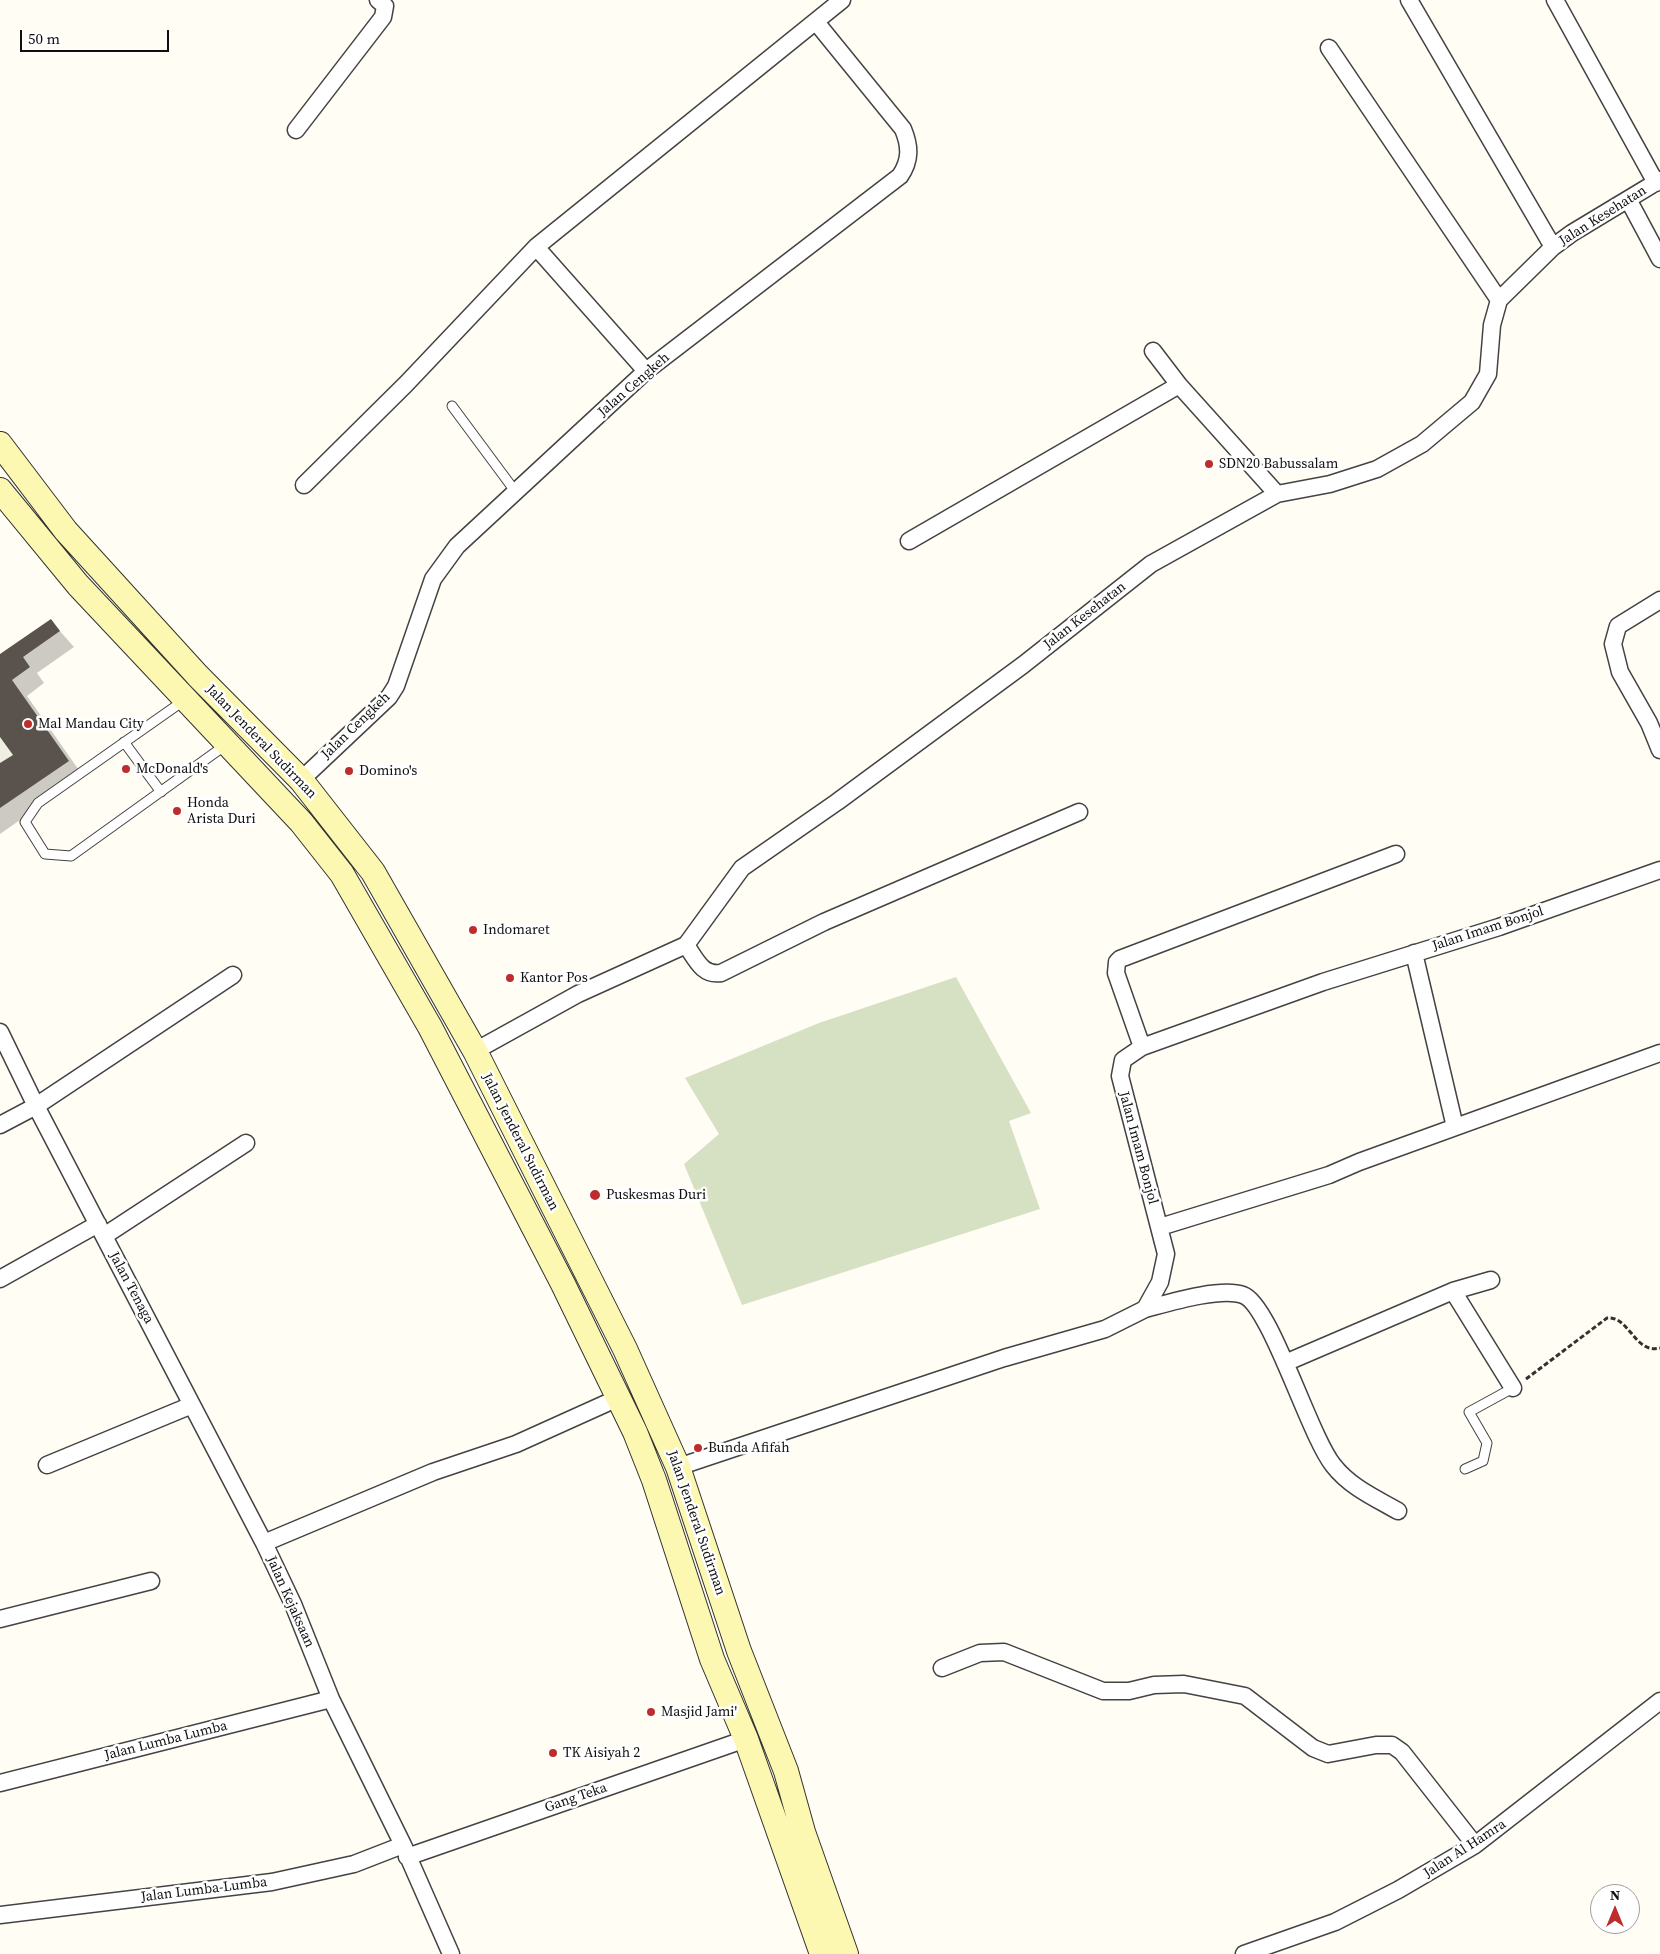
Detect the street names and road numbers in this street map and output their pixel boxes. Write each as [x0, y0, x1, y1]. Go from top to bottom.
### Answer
street label: Jalan Kesehatan [1556, 182, 1650, 250]
street label: Jalan Cengkeh [595, 349, 673, 421]
street label: Jalan Kesehatan [1041, 579, 1129, 653]
street label: Jalan Jenderal Sudirman [202, 681, 320, 803]
street label: Jalan Cengkeh [318, 689, 394, 763]
street label: Jalan Imam Bonjol [1430, 903, 1546, 955]
street label: Jalan Jenderal Sudirman [478, 1070, 562, 1214]
street label: Jalan Imam Bonjol [1115, 1090, 1161, 1206]
street label: Jalan Tenaga [105, 1249, 157, 1327]
street label: Jalan Jenderal Sudirman [663, 1448, 729, 1598]
street label: Jalan Kejaksaan [262, 1554, 318, 1650]
street label: Jalan Lumba Lumba [103, 1718, 229, 1764]
street label: Gang Teka [543, 1779, 609, 1817]
street label: Jalan Al Hamra [1421, 1816, 1509, 1882]
street label: Jalan Lumba-Lumba [140, 1874, 268, 1906]

